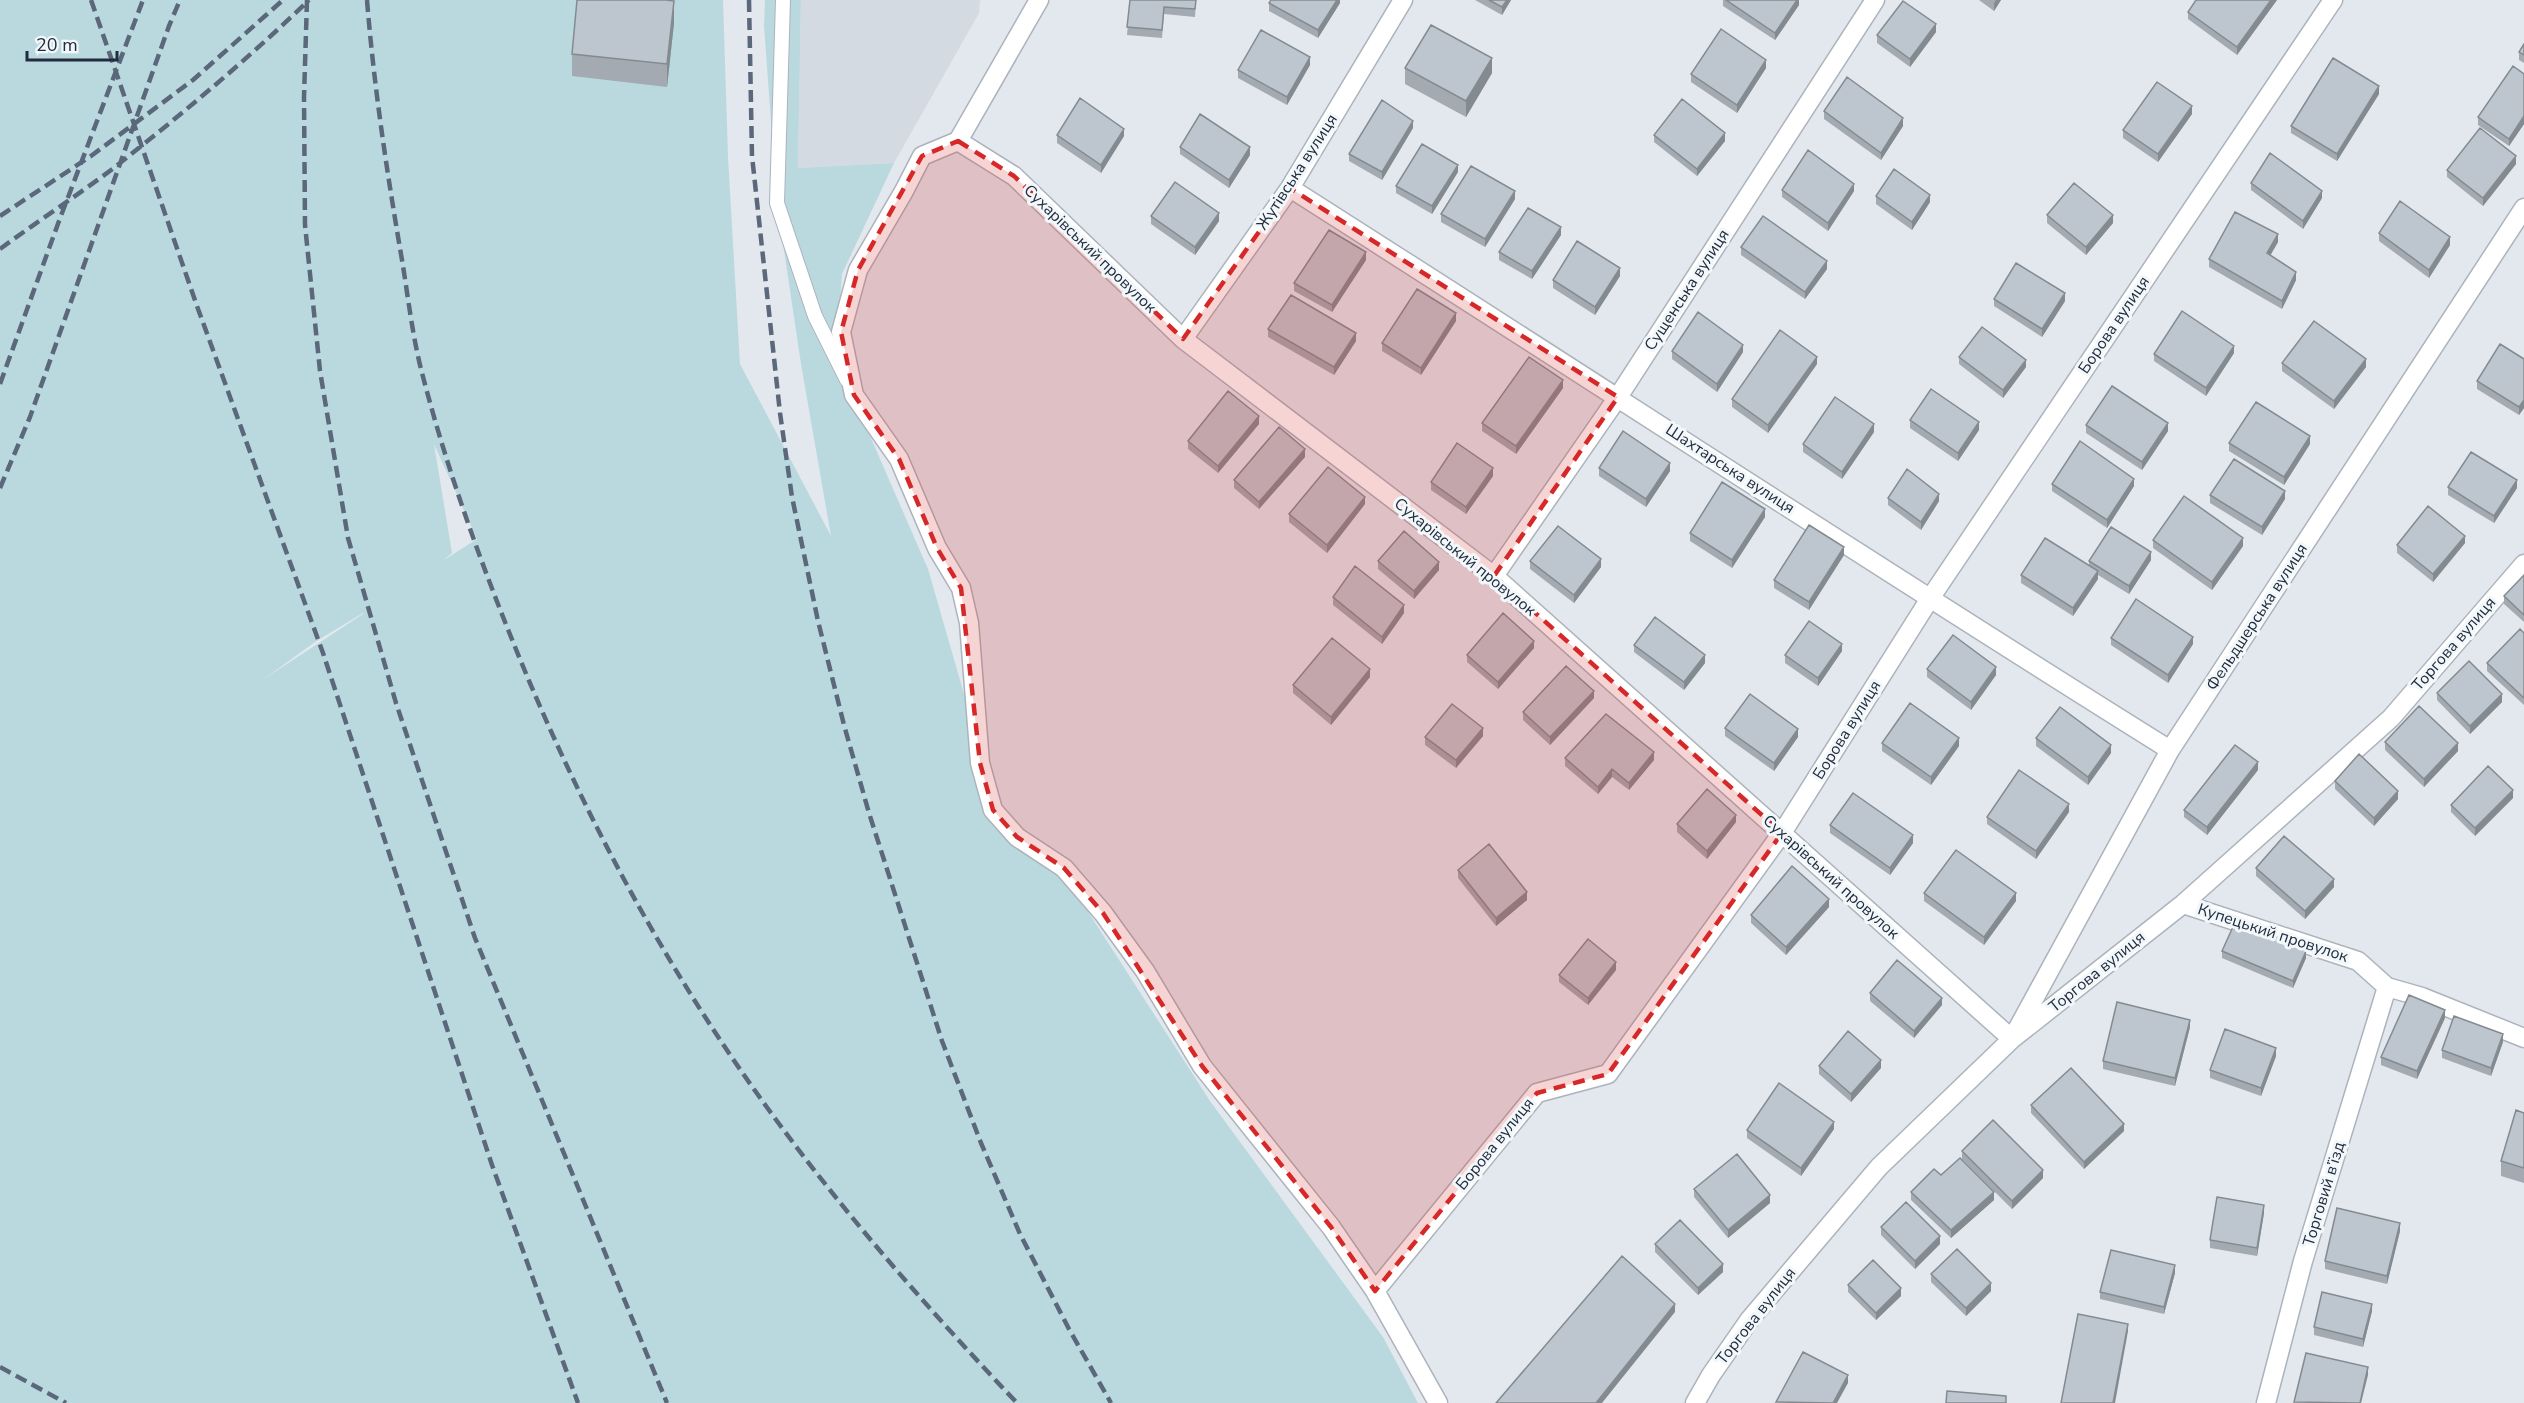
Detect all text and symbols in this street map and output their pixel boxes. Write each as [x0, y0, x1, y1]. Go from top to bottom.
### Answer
scale bar [27, 24, 117, 62]
text: 20 m [36, 33, 78, 57]
street label: Жутівська вулиця [1251, 110, 1343, 234]
street label: Сухарівський провулок [1019, 180, 1162, 319]
street label: Сущенська вулиця [1639, 225, 1735, 355]
street label: Борова вулиця [2073, 272, 2155, 378]
street label: Шахтарська вулиця [1661, 419, 1799, 519]
street label: Сухарівський провулок [1389, 493, 1541, 621]
street label: Фельдшерська вулиця [2201, 539, 2313, 695]
street label: Торгова вулиця [2407, 592, 2501, 696]
street label: Борова вулиця [1808, 676, 1886, 784]
street label: Сухарівський провулок [1758, 810, 1904, 945]
street label: Купецький провулок [2195, 898, 2352, 968]
street label: Торгова вулиця [2044, 926, 2150, 1018]
street label: Борова вулиця [1451, 1093, 1539, 1195]
street label: Торговий в’їзд [2298, 1138, 2351, 1249]
street label: Торгова вулиця [1711, 1263, 1801, 1369]

